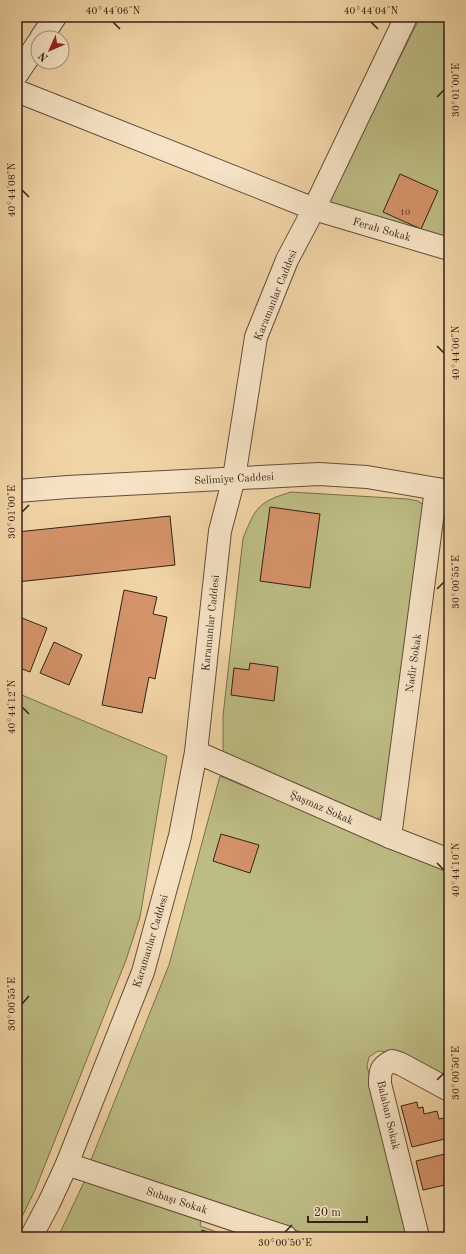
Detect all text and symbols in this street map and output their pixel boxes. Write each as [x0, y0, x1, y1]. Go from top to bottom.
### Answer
text: 40°44'06"N [86, 6, 141, 16]
text: 40°44'04"N [344, 6, 399, 16]
north arrow [30, 30, 70, 70]
text: N [37, 49, 51, 63]
text: 30°01'00"E [451, 63, 461, 117]
text: 40°44'08"N [7, 162, 17, 217]
house number: 10 [400, 208, 410, 217]
street label: Ferah Sokak [351, 217, 412, 244]
street label: Karamanlar Caddesi [253, 249, 300, 343]
text: 40°44'06"N [451, 325, 461, 380]
street label: Selimiye Caddesi [194, 472, 274, 487]
text: 30°01'00"E [7, 485, 17, 539]
text: 30°00'55"E [451, 555, 461, 609]
street label: Karamanlar Caddesi [201, 574, 222, 672]
street label: Nadir Sokak [405, 633, 424, 693]
text: 40°44'12"N [7, 679, 17, 734]
street label: Şaşmaz Sokak [288, 789, 355, 827]
text: 40°44'10"N [451, 842, 461, 897]
street label: Karamanlar Caddesi [132, 893, 171, 989]
text: 30°00'55"E [7, 977, 17, 1031]
text: 30°00'50"E [451, 1046, 461, 1100]
street label: Balaban Sokak [374, 1080, 401, 1151]
street label: Subaşı Sokak [145, 1186, 209, 1217]
scale bar [308, 1198, 367, 1224]
text: 20 m [314, 1207, 341, 1219]
text: 30°00'50"E [258, 1238, 312, 1248]

